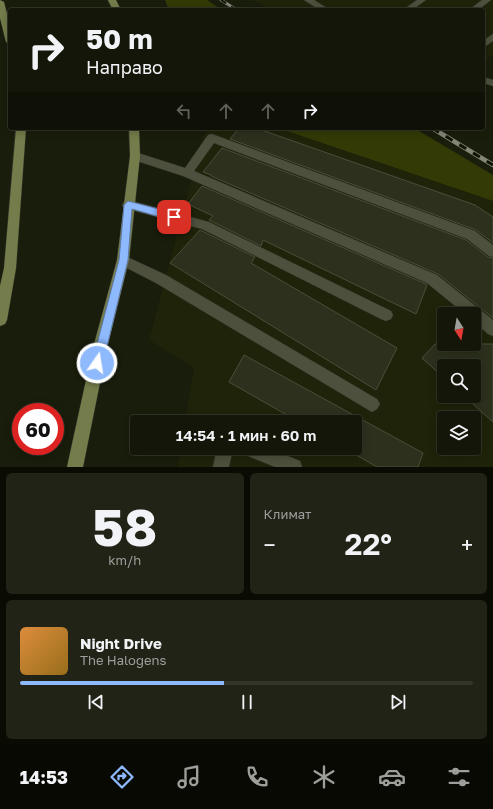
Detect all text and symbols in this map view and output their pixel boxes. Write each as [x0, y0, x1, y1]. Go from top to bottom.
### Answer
text: 50 m [86, 22, 153, 55]
icon: right [20, 24, 72, 76]
text: Направо [86, 56, 163, 78]
icon: left [173, 100, 195, 122]
icon: ahead [215, 100, 237, 122]
icon: ahead [257, 100, 279, 122]
icon: right [299, 100, 321, 122]
pin [157, 200, 191, 234]
icon: arrive [163, 206, 185, 228]
north arrow [437, 307, 481, 351]
map controls [437, 307, 481, 455]
position arrow [76, 342, 118, 384]
button: search [437, 359, 481, 403]
speed limit sign: 60 [12, 403, 64, 455]
button: layers [437, 411, 481, 455]
text: 14:54 · 1 мин · 60 m [176, 426, 316, 444]
text: 58 [92, 495, 157, 557]
text: Климат [264, 506, 311, 522]
text: 22° [344, 526, 392, 562]
text: − [264, 531, 276, 558]
text: + [461, 531, 473, 558]
text: km/h [108, 552, 141, 568]
text: Night Drive [80, 634, 162, 652]
text: The Halogens [80, 652, 166, 668]
icon: previous [85, 691, 107, 713]
icon: pause [236, 691, 258, 713]
icon: next [387, 691, 409, 713]
icon: directions [108, 763, 136, 791]
icon: music [175, 763, 203, 791]
icon: phone [243, 763, 271, 791]
icon: climate [310, 763, 338, 791]
icon: car [378, 763, 406, 791]
icon: filters [445, 763, 473, 791]
text: 14:53 [20, 766, 68, 788]

